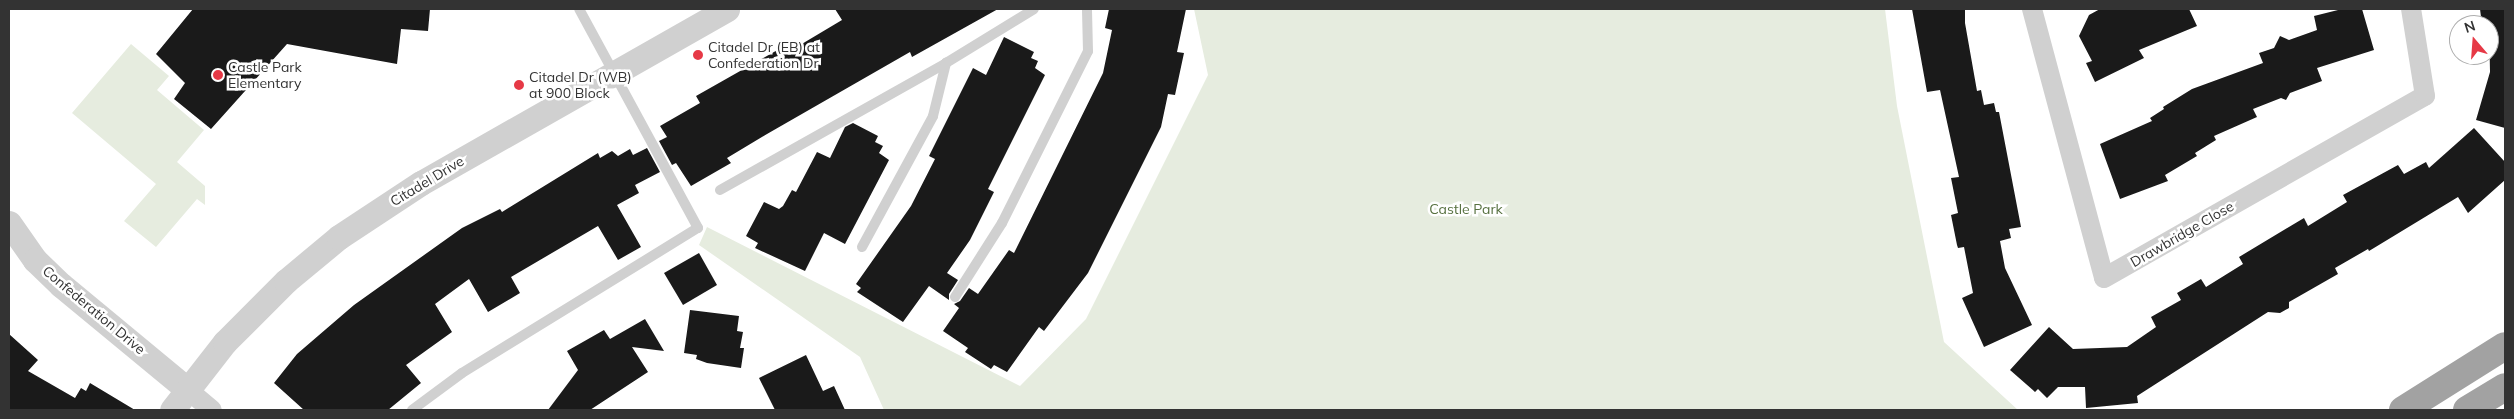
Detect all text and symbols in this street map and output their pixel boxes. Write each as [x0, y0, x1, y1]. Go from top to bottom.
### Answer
north arrow [2449, 15, 2499, 65]
text: N [2462, 16, 2477, 37]
place label: Citadel Dr (EB) at Confederation Dr [708, 39, 820, 72]
marker: Citadel Dr (EB) at Confederation Dr [692, 49, 704, 61]
place label: Castle Park Elementary [228, 59, 302, 92]
marker: Castle Park Elementary [212, 69, 224, 81]
place label: Citadel Dr (WB) at 900 Block [529, 69, 632, 102]
marker: Citadel Dr (WB) at 900 Block [513, 79, 525, 91]
street label: Citadel Drive [387, 152, 467, 210]
street label: Drawbridge Close [2127, 198, 2237, 270]
park label: Castle Park [1429, 201, 1503, 217]
street label: Confederation Drive [39, 262, 149, 358]

